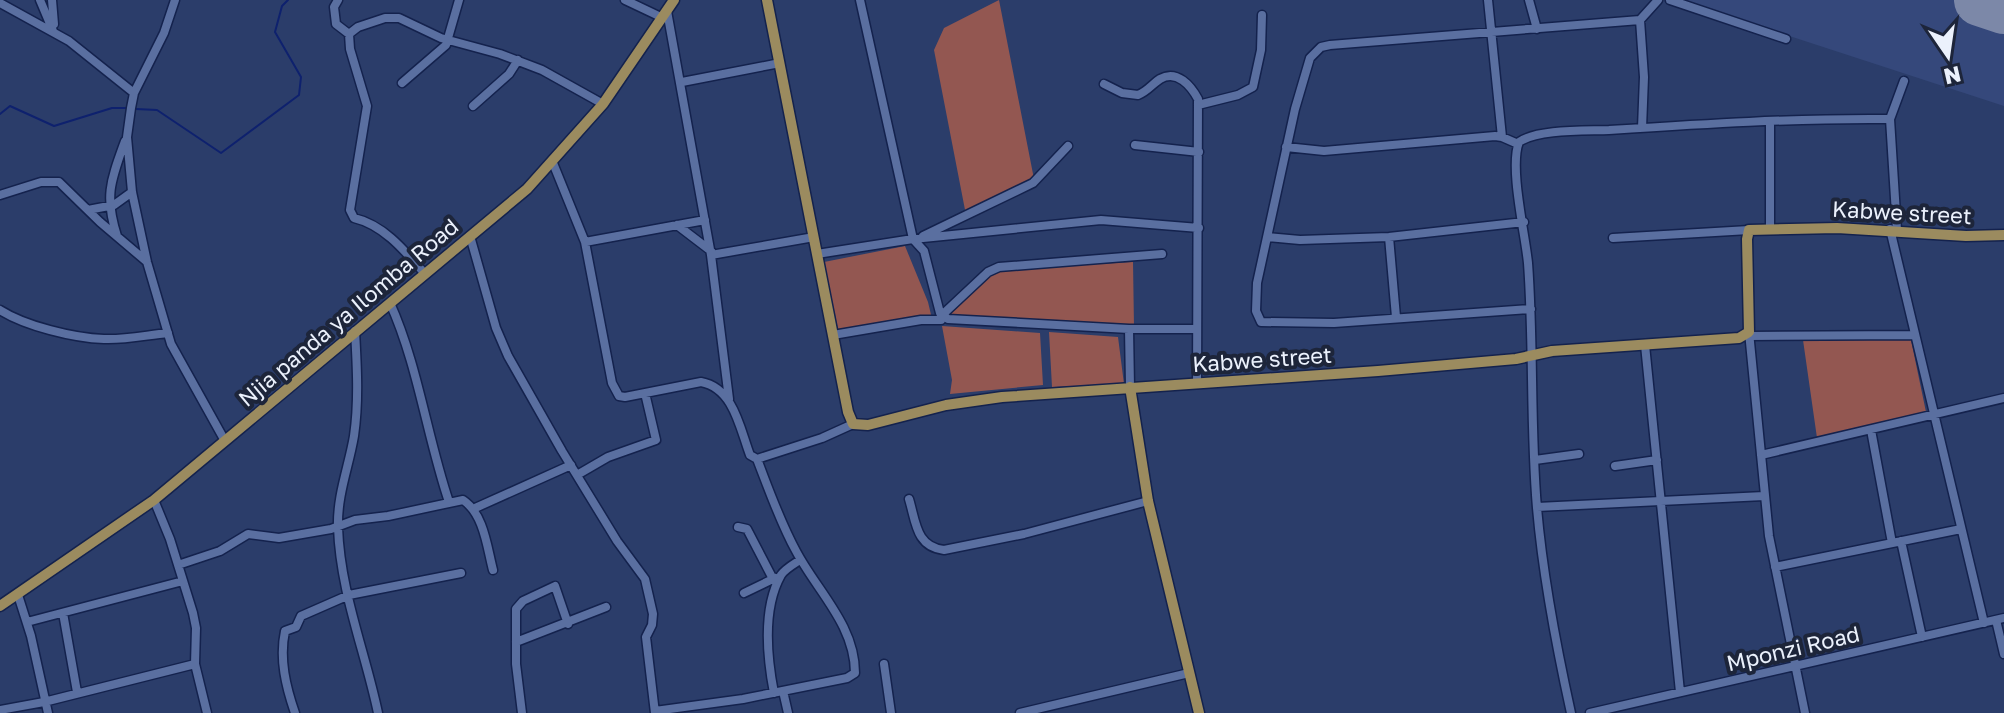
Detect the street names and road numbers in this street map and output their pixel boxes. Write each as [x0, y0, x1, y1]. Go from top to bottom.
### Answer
street label: Kabwe street [1832, 195, 1972, 229]
street label: Njia panda ya Ilomba Road [233, 212, 463, 412]
street label: Kabwe street [1191, 341, 1333, 377]
street label: Mponzi Road [1724, 620, 1862, 676]

